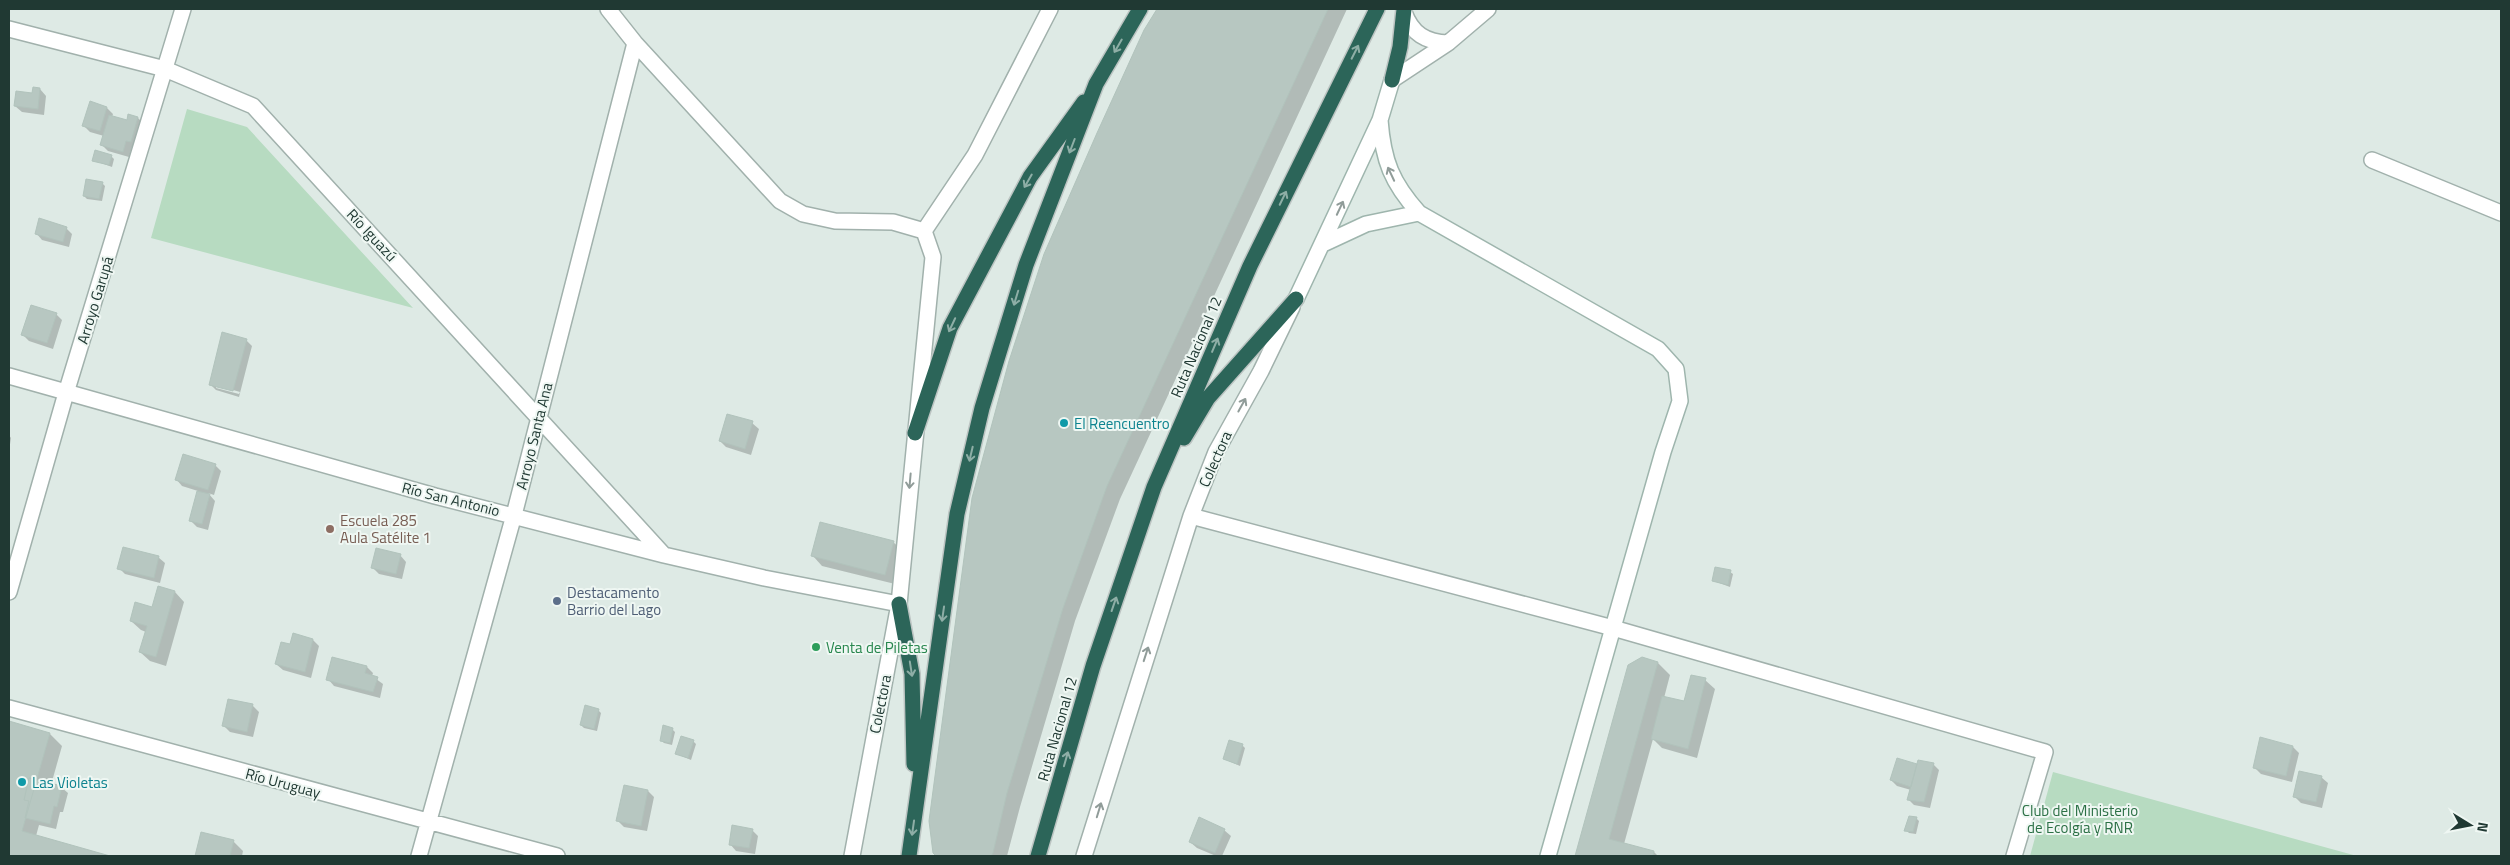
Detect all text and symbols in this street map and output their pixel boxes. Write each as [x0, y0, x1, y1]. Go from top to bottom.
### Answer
one-way arrow [1113, 39, 1123, 54]
one-way arrow [1351, 45, 1360, 60]
one-way arrow [1067, 138, 1076, 153]
one-way arrow [1386, 167, 1396, 182]
one-way arrow [1023, 174, 1033, 189]
one-way arrow [1279, 191, 1288, 206]
one-way arrow [1335, 201, 1345, 216]
street label: Río Iguazú [341, 203, 403, 267]
street label: Arroyo Garupá [71, 253, 119, 347]
one-way arrow [1011, 290, 1020, 306]
street label: Ruta Nacional 12 [1164, 293, 1228, 401]
one-way arrow [947, 317, 957, 332]
one-way arrow [1211, 338, 1221, 353]
street label: Arroyo Santa Ana [510, 380, 559, 492]
one-way arrow [1237, 398, 1247, 413]
place label: El Reencuentro [1074, 412, 1170, 435]
marker: El Reencuentro [1058, 417, 1070, 429]
street label: Colectora [1192, 427, 1238, 491]
one-way arrow [966, 446, 975, 462]
one-way arrow [905, 473, 915, 489]
street label: Río San Antonio [400, 476, 502, 522]
place label: Escuela 285 Aula Satélite 1 [340, 509, 431, 549]
marker: Escuela 285 Aula Satélite 1 [324, 523, 336, 535]
place label: Destacamento Barrio del Lago [567, 581, 661, 621]
marker: Destacamento Barrio del Lago [551, 595, 563, 607]
one-way arrow [1110, 597, 1119, 612]
one-way arrow [938, 606, 948, 622]
place label: Venta de Piletas [826, 636, 928, 659]
marker: Venta de Piletas [810, 641, 822, 653]
one-way arrow [1142, 647, 1152, 663]
one-way arrow [906, 661, 916, 677]
street label: Colectora [863, 672, 897, 735]
street label: Ruta Nacional 12 [1031, 674, 1083, 784]
one-way arrow [1062, 751, 1072, 767]
street label: Río Uruguay [243, 762, 323, 804]
place label: Las Violetas [32, 771, 108, 794]
marker: Las Violetas [16, 776, 28, 788]
park label: Club del Ministerio de Ecolgía y RNR [2022, 799, 2138, 839]
north arrow [2445, 800, 2495, 850]
one-way arrow [1094, 802, 1104, 818]
one-way arrow [907, 820, 917, 836]
text: N [2472, 821, 2494, 834]

